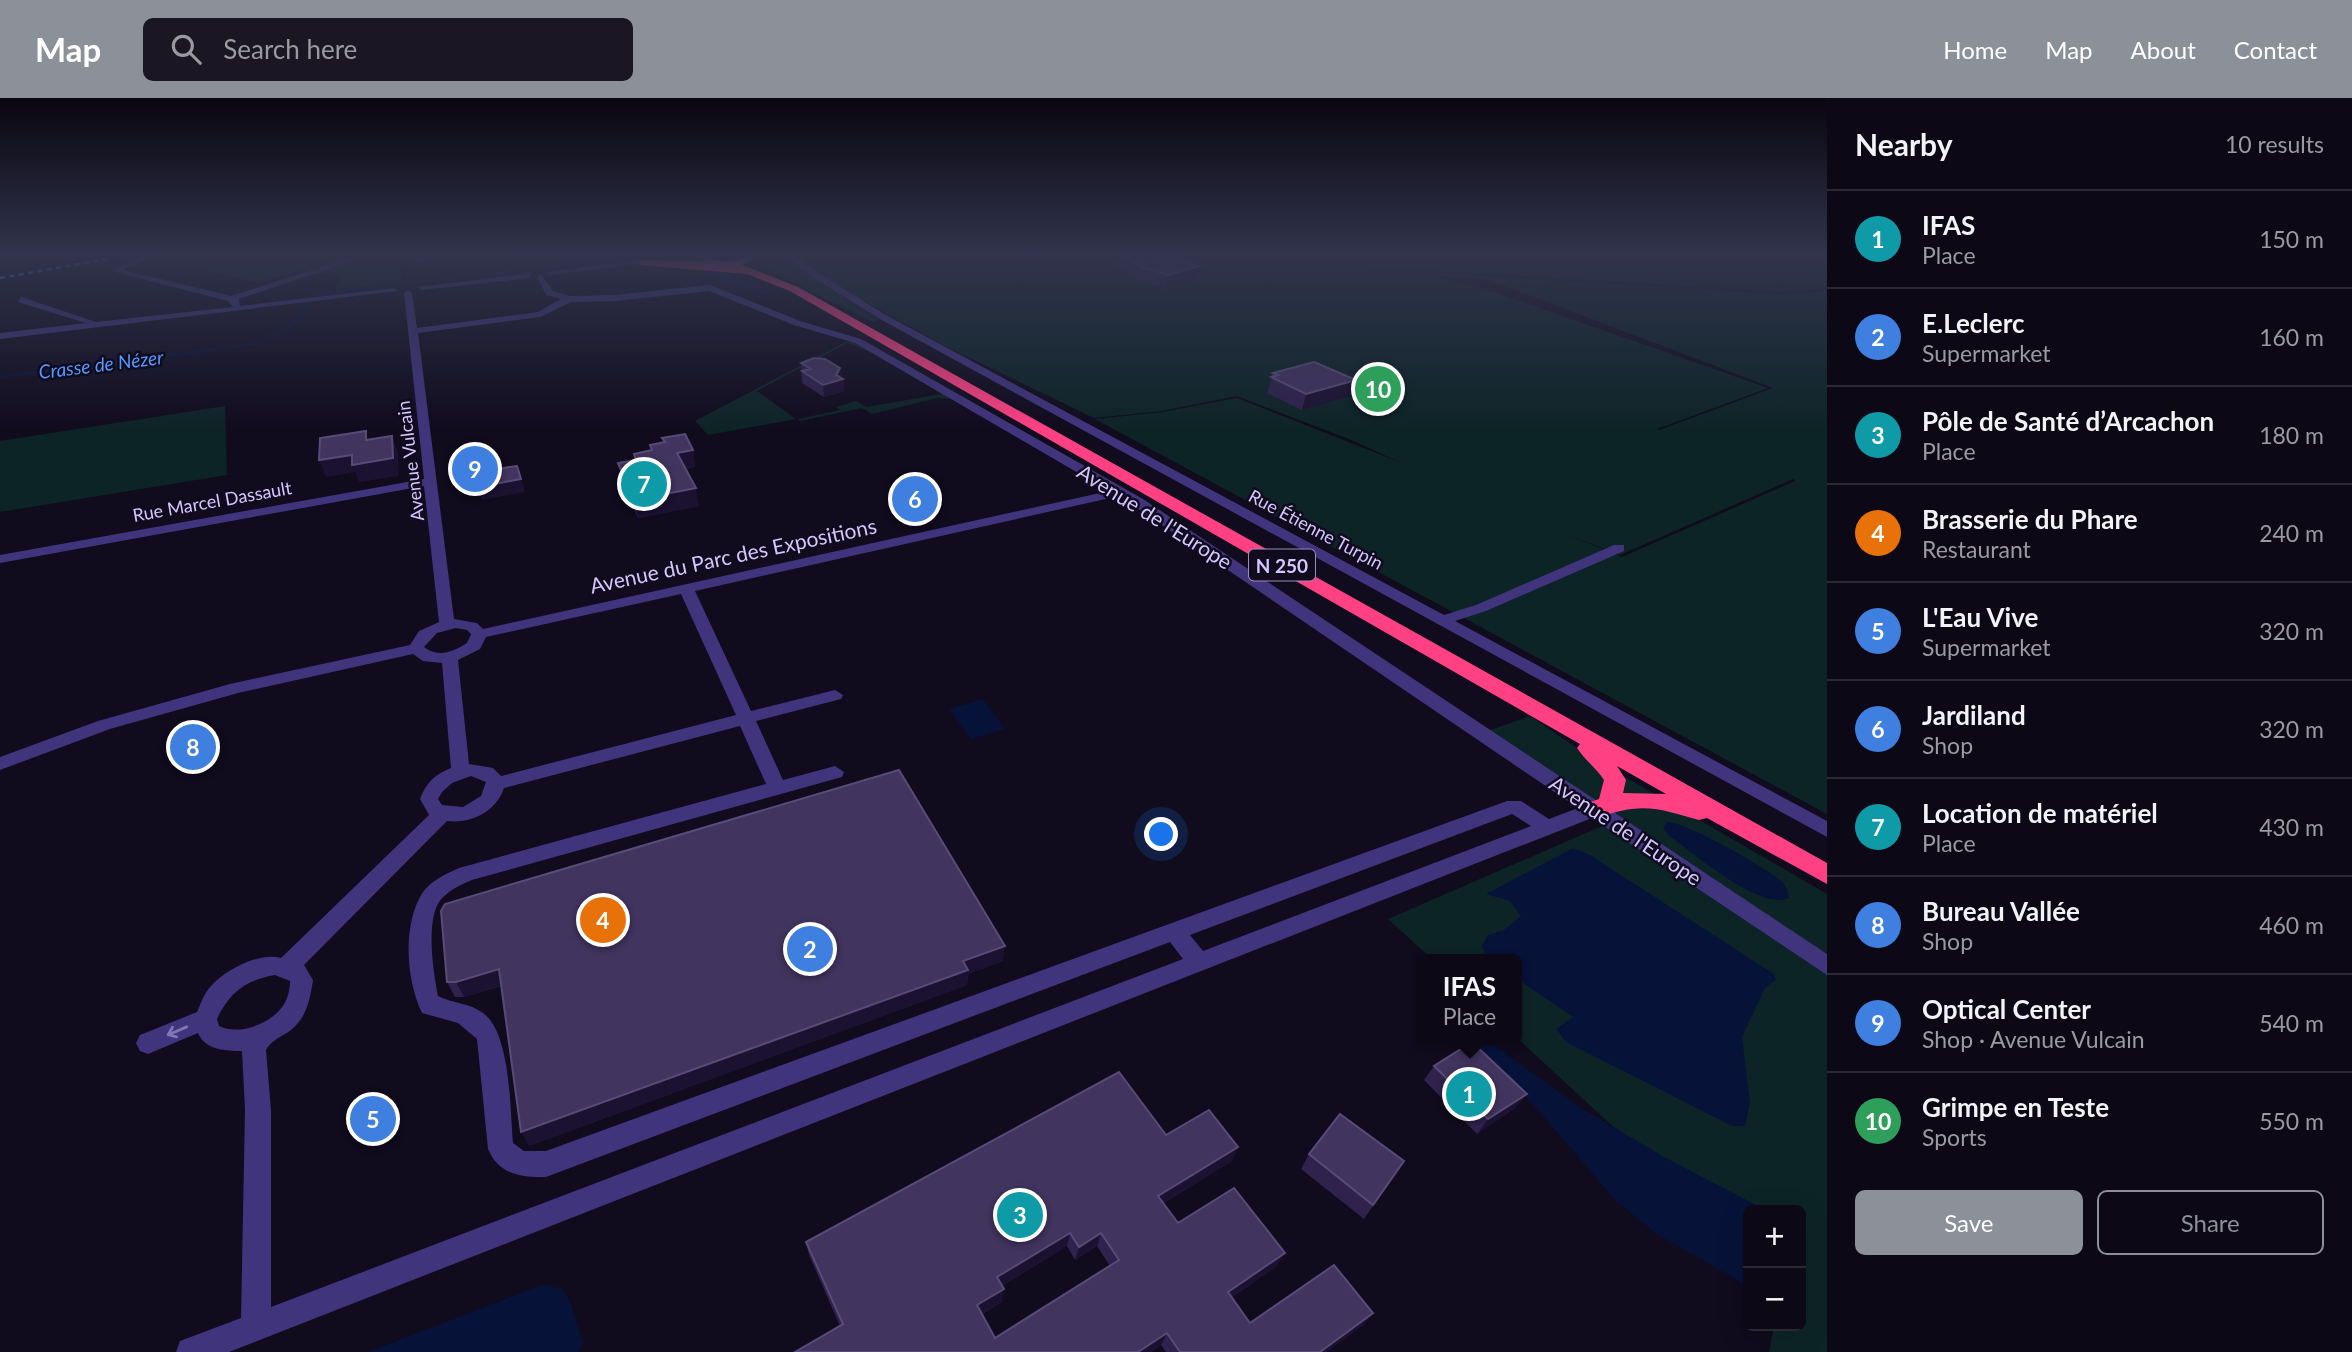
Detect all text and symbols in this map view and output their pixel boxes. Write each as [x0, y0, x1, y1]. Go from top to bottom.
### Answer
search box [143, 18, 633, 81]
text: Map [35, 29, 101, 69]
icon: search [167, 30, 205, 68]
text: Search here [223, 33, 357, 65]
text: Home [1943, 35, 2007, 64]
text: Map [2045, 35, 2093, 64]
text: About [2131, 35, 2196, 64]
text: Contact [2234, 35, 2317, 64]
text: Nearby [1855, 126, 1953, 162]
text: 10 results [2225, 130, 2324, 158]
text: IFAS [1922, 209, 1975, 241]
text: 1 [1871, 225, 1885, 253]
text: 150 m [2259, 225, 2324, 253]
text: Place [1922, 241, 1976, 269]
text: E.Leclerc [1922, 307, 2025, 339]
text: 2 [1871, 323, 1885, 351]
text: 160 m [2259, 323, 2324, 351]
text: Supermarket [1922, 339, 2051, 367]
water label: Crasse de Nézer [37, 345, 165, 383]
pin: 10 [1355, 363, 1401, 415]
street label: Avenue Vulcain [392, 400, 428, 522]
text: Pôle de Santé d’Arcachon [1922, 405, 2214, 437]
text: 3 [1871, 421, 1885, 449]
text: 180 m [2259, 421, 2324, 449]
text: Place [1922, 437, 1976, 465]
pin: 9 [452, 443, 498, 495]
pin: 7 [621, 458, 667, 510]
street label: Avenue de l'Europe [1073, 458, 1237, 574]
pin: 6 [892, 473, 938, 525]
street label: Rue Marcel Dassault [131, 476, 294, 526]
street label: Rue Étienne Turpin [1245, 484, 1387, 574]
text: Brasserie du Phare [1922, 503, 2138, 535]
street label: Avenue du Parc des Expositions [587, 512, 879, 598]
text: 4 [1871, 519, 1885, 547]
text: 240 m [2259, 519, 2324, 547]
text: Restaurant [1922, 535, 2031, 563]
road number: N 250 [1249, 550, 1315, 580]
text: L'Eau Vive [1922, 601, 2038, 633]
text: 5 [1871, 617, 1885, 645]
text: 320 m [2259, 617, 2324, 645]
text: Supermarket [1922, 633, 2051, 661]
text: Jardiland [1922, 699, 2026, 731]
text: 6 [1871, 715, 1885, 743]
text: 320 m [2259, 715, 2324, 743]
pin: 8 [170, 721, 216, 773]
text: Shop [1922, 731, 1973, 759]
street label: Avenue de l'Europe [1545, 770, 1707, 890]
text: Location de matériel [1922, 797, 2158, 829]
text: 7 [1871, 813, 1885, 841]
text: 430 m [2259, 813, 2324, 841]
your location [1144, 817, 1178, 851]
text: Place [1922, 829, 1976, 857]
pin: 4 [580, 894, 626, 946]
text: Bureau Vallée [1922, 895, 2080, 927]
text: 8 [1871, 911, 1885, 939]
text: 460 m [2259, 911, 2324, 939]
pin: 2 [787, 923, 833, 975]
text: Shop [1922, 927, 1973, 955]
popup [1417, 954, 1522, 1045]
text: IFAS [1443, 970, 1496, 1002]
text: Optical Center [1922, 993, 2091, 1025]
text: Place [1443, 1002, 1496, 1030]
text: 9 [1871, 1009, 1885, 1037]
text: 540 m [2259, 1009, 2324, 1037]
one-way arrow [166, 1025, 188, 1038]
text: Shop · Avenue Vulcain [1922, 1025, 2145, 1053]
pin: 1 [1446, 1068, 1492, 1120]
text: Grimpe en Teste [1922, 1091, 2109, 1123]
pin: 5 [350, 1093, 396, 1145]
text: 10 [1865, 1107, 1891, 1135]
text: 550 m [2259, 1107, 2324, 1135]
text: Sports [1922, 1123, 1987, 1151]
pin: 3 [997, 1189, 1043, 1241]
button: Save [1855, 1190, 2083, 1255]
button: Share [2097, 1190, 2324, 1255]
map controls [1743, 1205, 1806, 1331]
button: + [1743, 1205, 1806, 1268]
button: − [1743, 1268, 1806, 1331]

